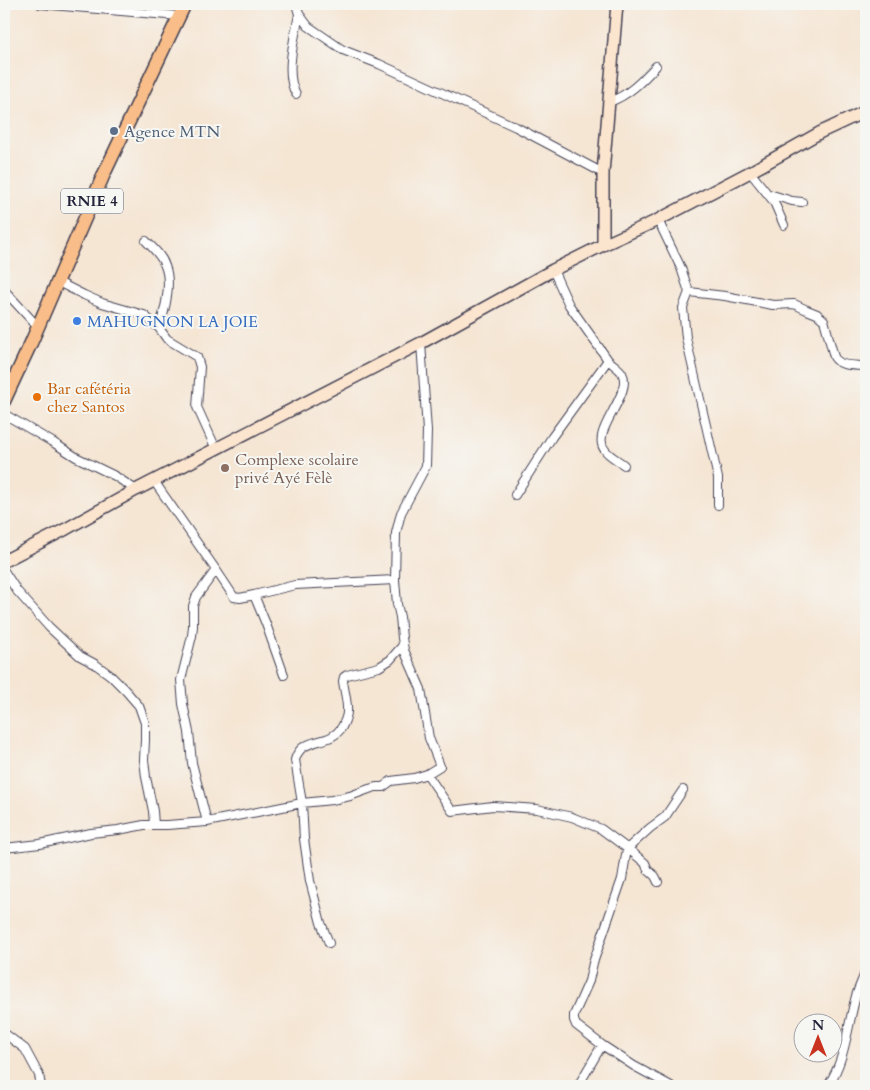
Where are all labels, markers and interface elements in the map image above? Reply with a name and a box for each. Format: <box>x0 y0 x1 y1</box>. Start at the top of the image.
place label: Agence MTN <box>124 121 220 143</box>
marker: Agence MTN <box>108 125 120 137</box>
road number: RNIE 4 <box>61 188 123 214</box>
place label: MAHUGNON LA JOIE <box>87 311 258 333</box>
marker: MAHUGNON LA JOIE <box>71 315 83 327</box>
place label: Bar cafétéria chez Santos <box>47 378 131 418</box>
marker: Bar cafétéria chez Santos <box>31 391 43 403</box>
place label: Complexe scolaire privé Ayé Fèlè <box>235 449 359 489</box>
marker: Complexe scolaire privé Ayé Fèlè <box>219 462 231 474</box>
north arrow <box>792 1012 842 1062</box>
text: N <box>812 1016 824 1035</box>

